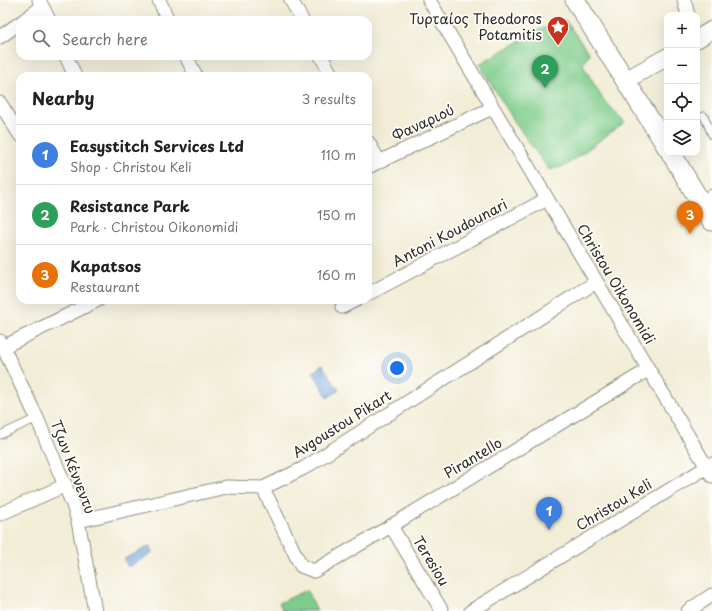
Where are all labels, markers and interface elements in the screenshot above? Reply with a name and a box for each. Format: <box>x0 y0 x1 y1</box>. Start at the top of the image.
place label: Τυρταίος Theodoros Potamitis <box>409 8 542 45</box>
map controls <box>664 12 700 156</box>
button: + <box>664 12 700 48</box>
place icon: Τυρταίος Theodoros Potamitis <box>545 14 571 47</box>
search box <box>16 16 372 60</box>
icon: search <box>30 27 52 49</box>
text: Search here <box>62 27 148 50</box>
button: − <box>664 48 700 84</box>
pin: 2 <box>532 55 558 88</box>
button: locate <box>664 84 700 120</box>
text: Nearby <box>32 85 94 111</box>
text: 3 results <box>302 89 356 108</box>
street label: Φαναριού <box>388 99 457 146</box>
button: layers <box>664 120 700 156</box>
text: Easystitch Services Ltd <box>70 134 244 157</box>
text: 1 <box>42 145 48 164</box>
text: 110 m <box>321 145 356 164</box>
text: Shop · Christou Keli <box>70 157 192 176</box>
street label: Antoni Koudounari <box>389 193 511 272</box>
text: Resistance Park <box>70 194 190 217</box>
pin: 3 <box>677 201 703 234</box>
text: 2 <box>40 205 50 224</box>
text: 150 m <box>317 205 356 224</box>
text: Park · Christou Oikonomidi <box>70 217 238 236</box>
street label: Christou Oikonomidi <box>572 220 661 348</box>
text: Kapatsos <box>70 254 141 277</box>
text: 3 <box>41 265 49 284</box>
text: 160 m <box>317 265 356 284</box>
text: Restaurant <box>70 277 140 296</box>
your location <box>387 358 407 378</box>
street label: Avgoustou Pikart <box>288 385 396 462</box>
street label: Τζων Κέννεντυ <box>46 417 101 517</box>
street label: Pirantello <box>440 432 506 483</box>
street label: Christou Keli <box>572 474 656 536</box>
pin: 1 <box>536 497 562 530</box>
street label: Teresiou <box>408 532 455 590</box>

